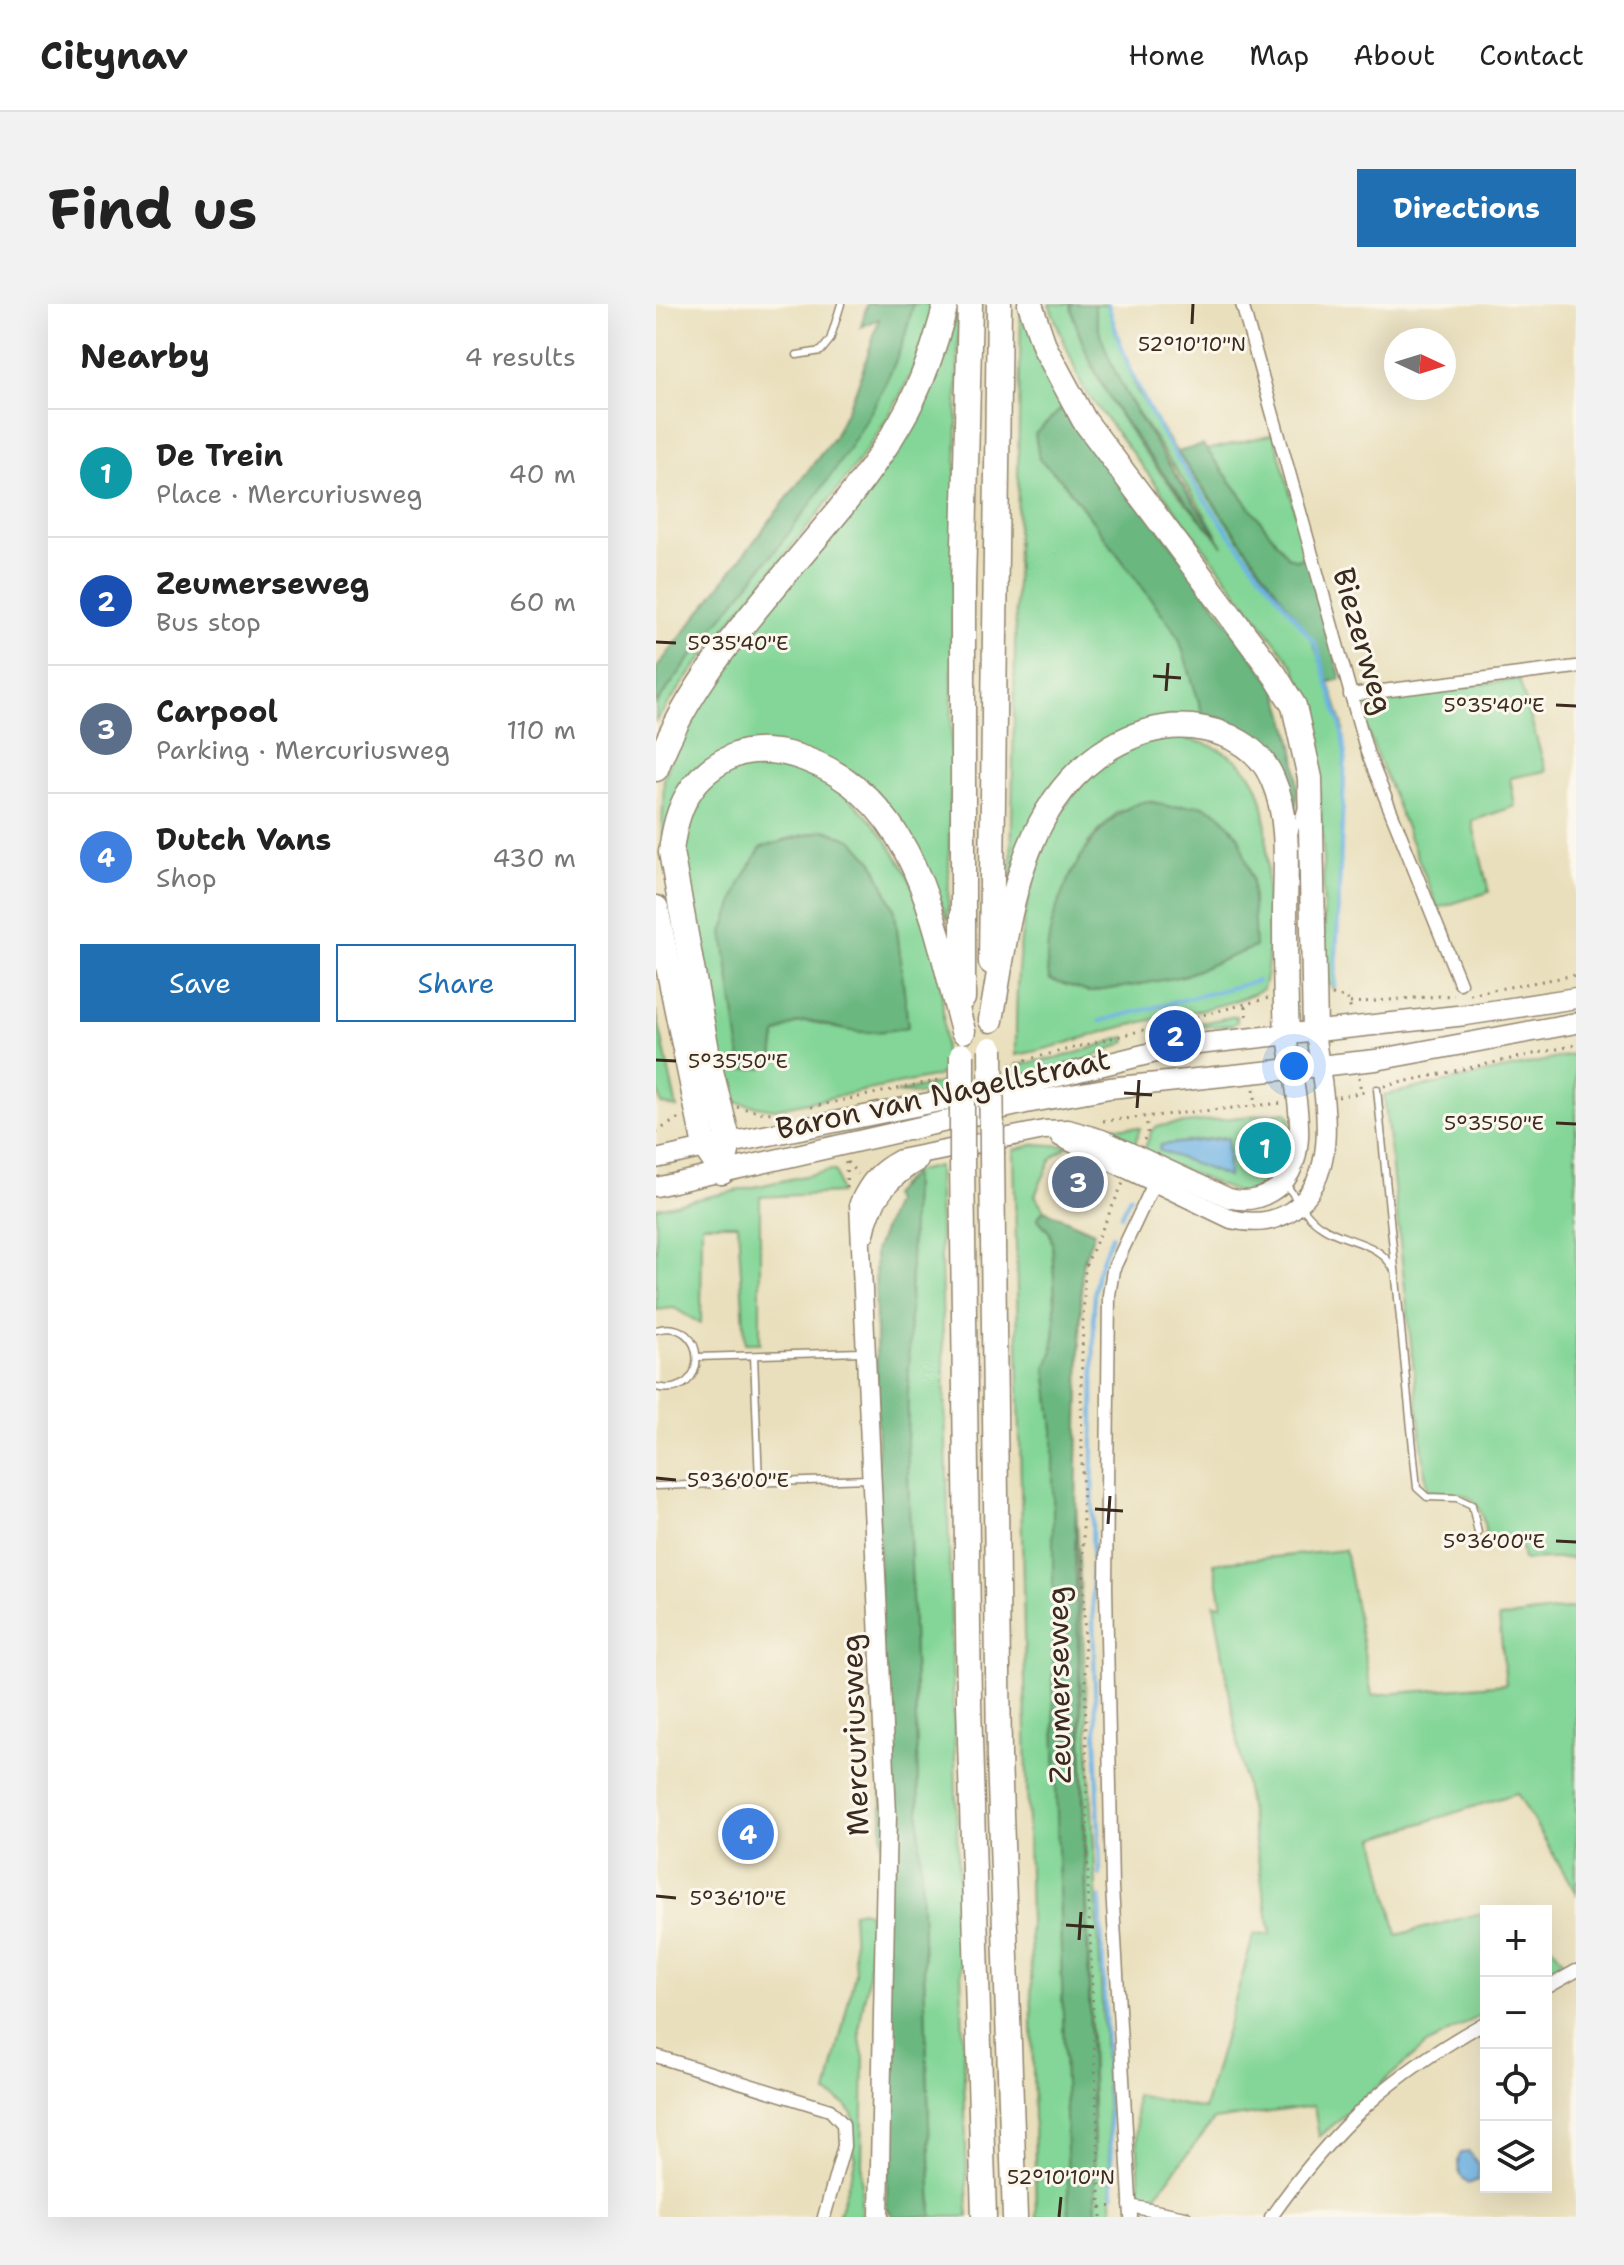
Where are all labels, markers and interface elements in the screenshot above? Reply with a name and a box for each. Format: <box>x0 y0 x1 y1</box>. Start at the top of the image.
text: Citynav <box>40 30 188 81</box>
text: Home <box>1128 36 1205 74</box>
text: Map <box>1249 36 1309 74</box>
text: About <box>1353 36 1435 74</box>
text: Contact <box>1479 36 1584 74</box>
button: Directions <box>1357 169 1576 247</box>
text: Find us <box>48 171 257 246</box>
north arrow <box>1384 328 1456 400</box>
text: 52°10'10"N <box>1138 331 1246 357</box>
text: Nearby <box>80 333 210 379</box>
text: 4 results <box>464 339 576 374</box>
text: De Trein <box>156 435 283 476</box>
text: 1 <box>100 456 112 491</box>
text: 40 m <box>509 456 576 491</box>
text: Place · Mercuriusweg <box>156 476 423 511</box>
text: Zeumerseweg <box>156 563 369 604</box>
street label: Biezerweg <box>1323 563 1404 719</box>
text: 2 <box>97 584 115 619</box>
text: 60 m <box>509 584 576 619</box>
text: Bus stop <box>156 604 261 639</box>
text: 5°35'40"E <box>688 630 788 656</box>
text: Carpool <box>156 691 278 732</box>
text: 5°35'40"E <box>1444 692 1544 718</box>
text: 3 <box>97 712 115 747</box>
text: 110 m <box>506 712 576 747</box>
text: Parking · Mercuriusweg <box>156 732 450 767</box>
text: Dutch Vans <box>156 819 331 860</box>
text: 4 <box>97 840 115 875</box>
text: 430 m <box>492 840 576 875</box>
text: Shop <box>156 860 217 895</box>
button: Save <box>80 944 320 1022</box>
button: Share <box>336 944 576 1022</box>
pin: 2 <box>1149 1006 1201 1066</box>
street label: Baron van Nagellstraat <box>772 1038 1114 1149</box>
your location <box>1274 1046 1314 1086</box>
text: 5°35'50"E <box>688 1048 788 1074</box>
text: 5°35'50"E <box>1444 1110 1544 1136</box>
pin: 1 <box>1239 1118 1291 1178</box>
pin: 3 <box>1052 1152 1104 1212</box>
text: 5°36'00"E <box>687 1467 789 1493</box>
text: 5°36'00"E <box>1443 1528 1545 1554</box>
street label: Zeumerseweg <box>1036 1586 1081 1784</box>
street label: Mercuriusweg <box>830 1633 879 1837</box>
pin: 4 <box>722 1804 774 1864</box>
text: 5°36'10"E <box>690 1885 786 1911</box>
map controls <box>1480 1905 1552 2193</box>
button: + <box>1480 1905 1552 1977</box>
button: − <box>1480 1977 1552 2049</box>
button: locate <box>1480 2049 1552 2121</box>
button: layers <box>1480 2121 1552 2193</box>
text: 52°10'10"N <box>1007 2164 1115 2190</box>

